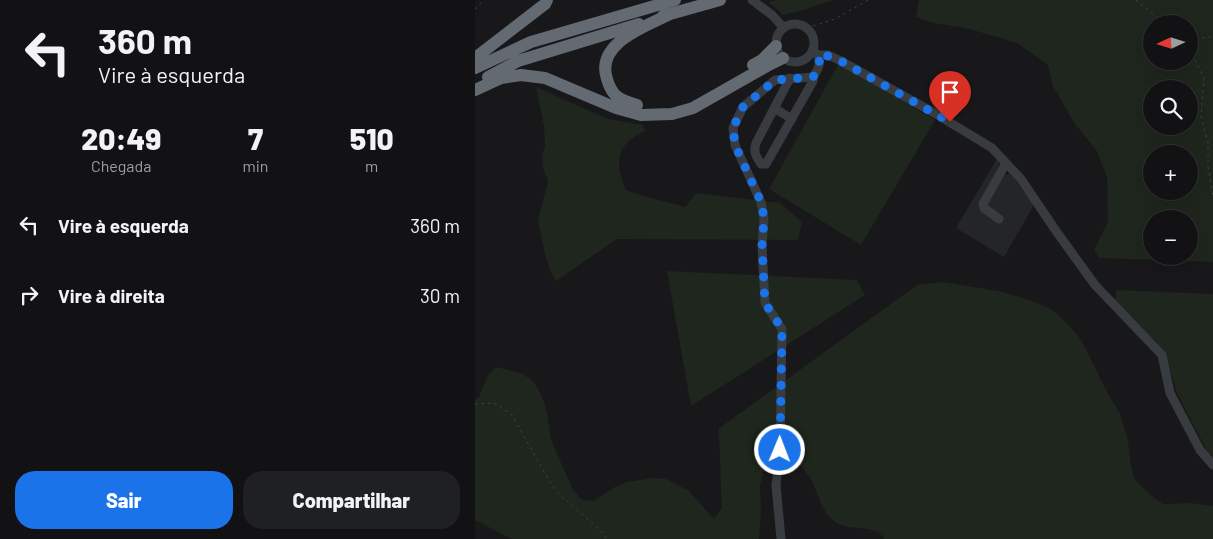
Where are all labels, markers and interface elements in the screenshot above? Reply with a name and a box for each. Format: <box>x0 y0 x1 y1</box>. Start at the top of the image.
north arrow <box>1143 15 1197 70</box>
map controls <box>1143 15 1198 265</box>
text: 360 m <box>98 19 192 61</box>
icon: left <box>15 20 80 85</box>
text: Vire à esquerda <box>98 61 245 87</box>
pin <box>929 71 971 122</box>
icon: arrive <box>936 78 964 106</box>
button: search <box>1143 80 1198 135</box>
text: 20:49 <box>81 120 161 156</box>
text: 7 <box>248 120 263 156</box>
text: 510 <box>350 120 394 156</box>
button: + <box>1143 145 1198 200</box>
text: Chegada <box>91 156 151 175</box>
text: min <box>243 156 268 175</box>
text: m <box>365 156 378 175</box>
button: − <box>1143 210 1198 265</box>
icon: left <box>15 211 43 239</box>
text: Vire à esquerda <box>58 214 189 237</box>
text: 360 m <box>410 214 460 237</box>
icon: right <box>15 281 43 309</box>
text: Vire à direita <box>58 284 165 307</box>
text: 30 m <box>420 284 460 307</box>
position arrow <box>753 423 805 475</box>
button: Sair <box>15 471 233 529</box>
button: Compartilhar <box>243 471 460 529</box>

